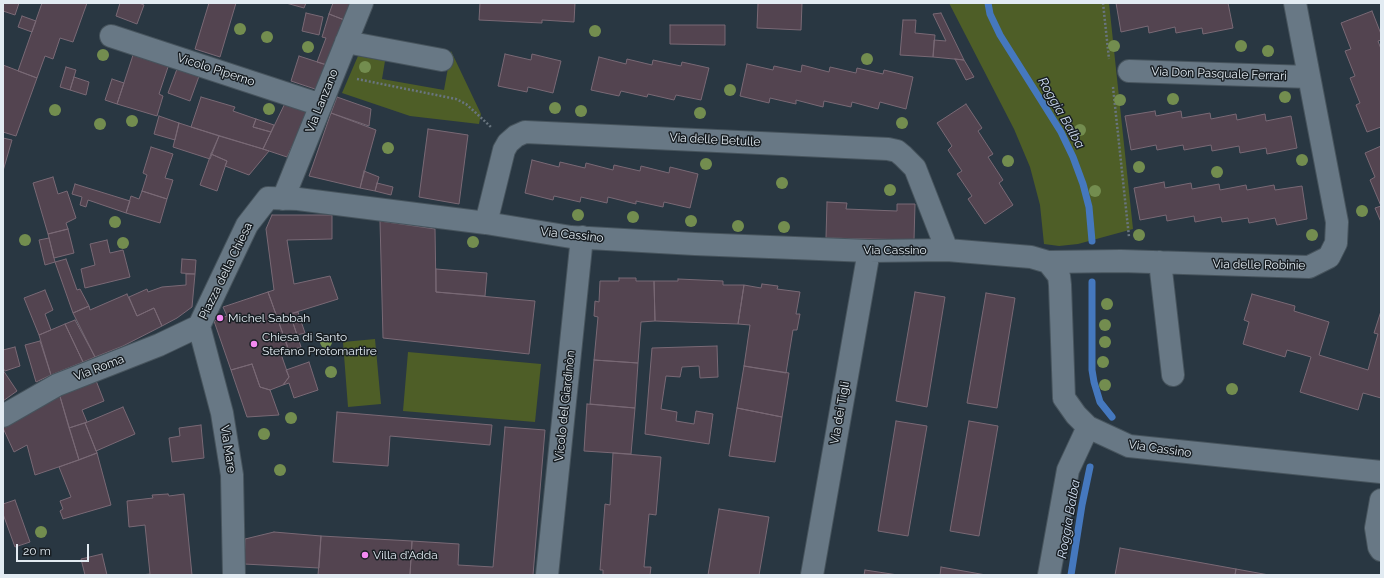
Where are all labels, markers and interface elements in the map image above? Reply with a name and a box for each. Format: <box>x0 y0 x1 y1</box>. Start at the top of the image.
street label: Vicolo Piperno <box>175 51 257 89</box>
street label: Via Don Pasquale Ferrari <box>1151 64 1287 84</box>
street label: Via Lanzano <box>303 67 341 135</box>
water label: Roggia Balba <box>1034 75 1088 151</box>
street label: Via delle Betulle <box>669 130 761 150</box>
street label: Piazza della Chiesa <box>196 220 256 322</box>
street label: Via Cassino <box>540 225 604 245</box>
street label: Via Cassino <box>863 243 927 257</box>
street label: Via delle Robinie <box>1212 257 1306 273</box>
place label: Michel Sabbah <box>228 311 310 325</box>
marker: Michel Sabbah <box>215 313 225 323</box>
place label: Chiesa di Santo Stefano Protomartire <box>262 330 377 358</box>
marker: Chiesa di Santo Stefano Protomartire <box>249 339 259 349</box>
street label: Vicolo del Giardinòn <box>552 350 578 462</box>
street label: Via Roma <box>72 352 126 384</box>
street label: Via dei Tigli <box>827 380 853 446</box>
street label: Via Mare <box>217 424 239 474</box>
street label: Via Cassino <box>1128 437 1192 461</box>
water label: Roggia Balba <box>1054 478 1084 560</box>
scale bar <box>18 536 91 562</box>
text: 20 m <box>23 544 51 558</box>
place label: Villa d’Adda <box>373 548 438 562</box>
marker: Villa d’Adda <box>360 550 370 560</box>

